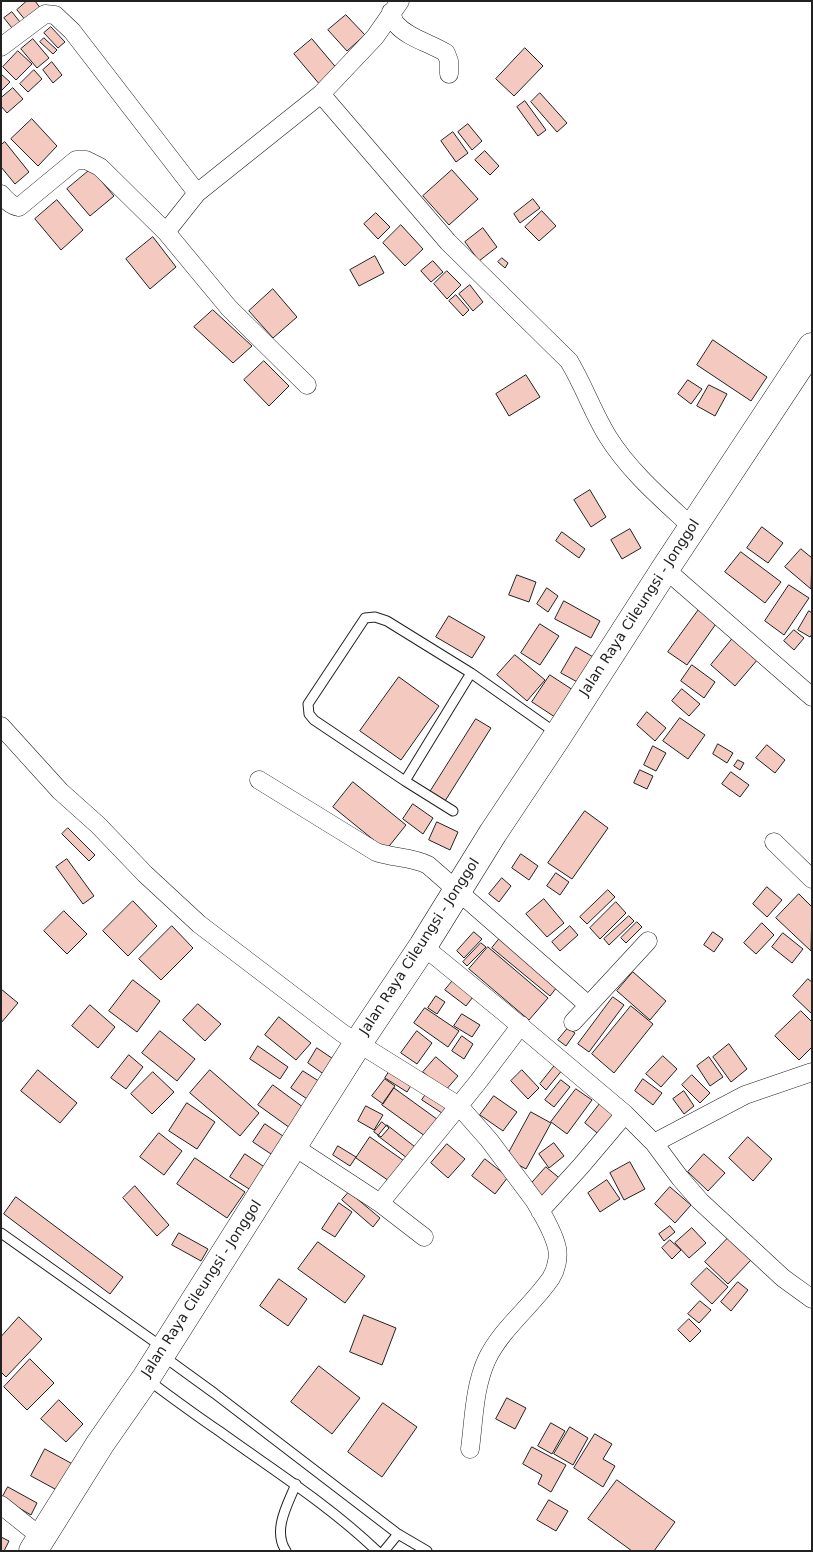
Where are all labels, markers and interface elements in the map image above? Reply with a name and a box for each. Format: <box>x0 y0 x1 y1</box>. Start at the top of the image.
street label: Jalan Raya Cileungsi - Jonggol <box>576 516 704 700</box>
street label: Jalan Raya Cileungsi - Jonggol <box>356 855 484 1039</box>
street label: Jalan Raya Cileungsi - Jonggol <box>138 1197 266 1381</box>

